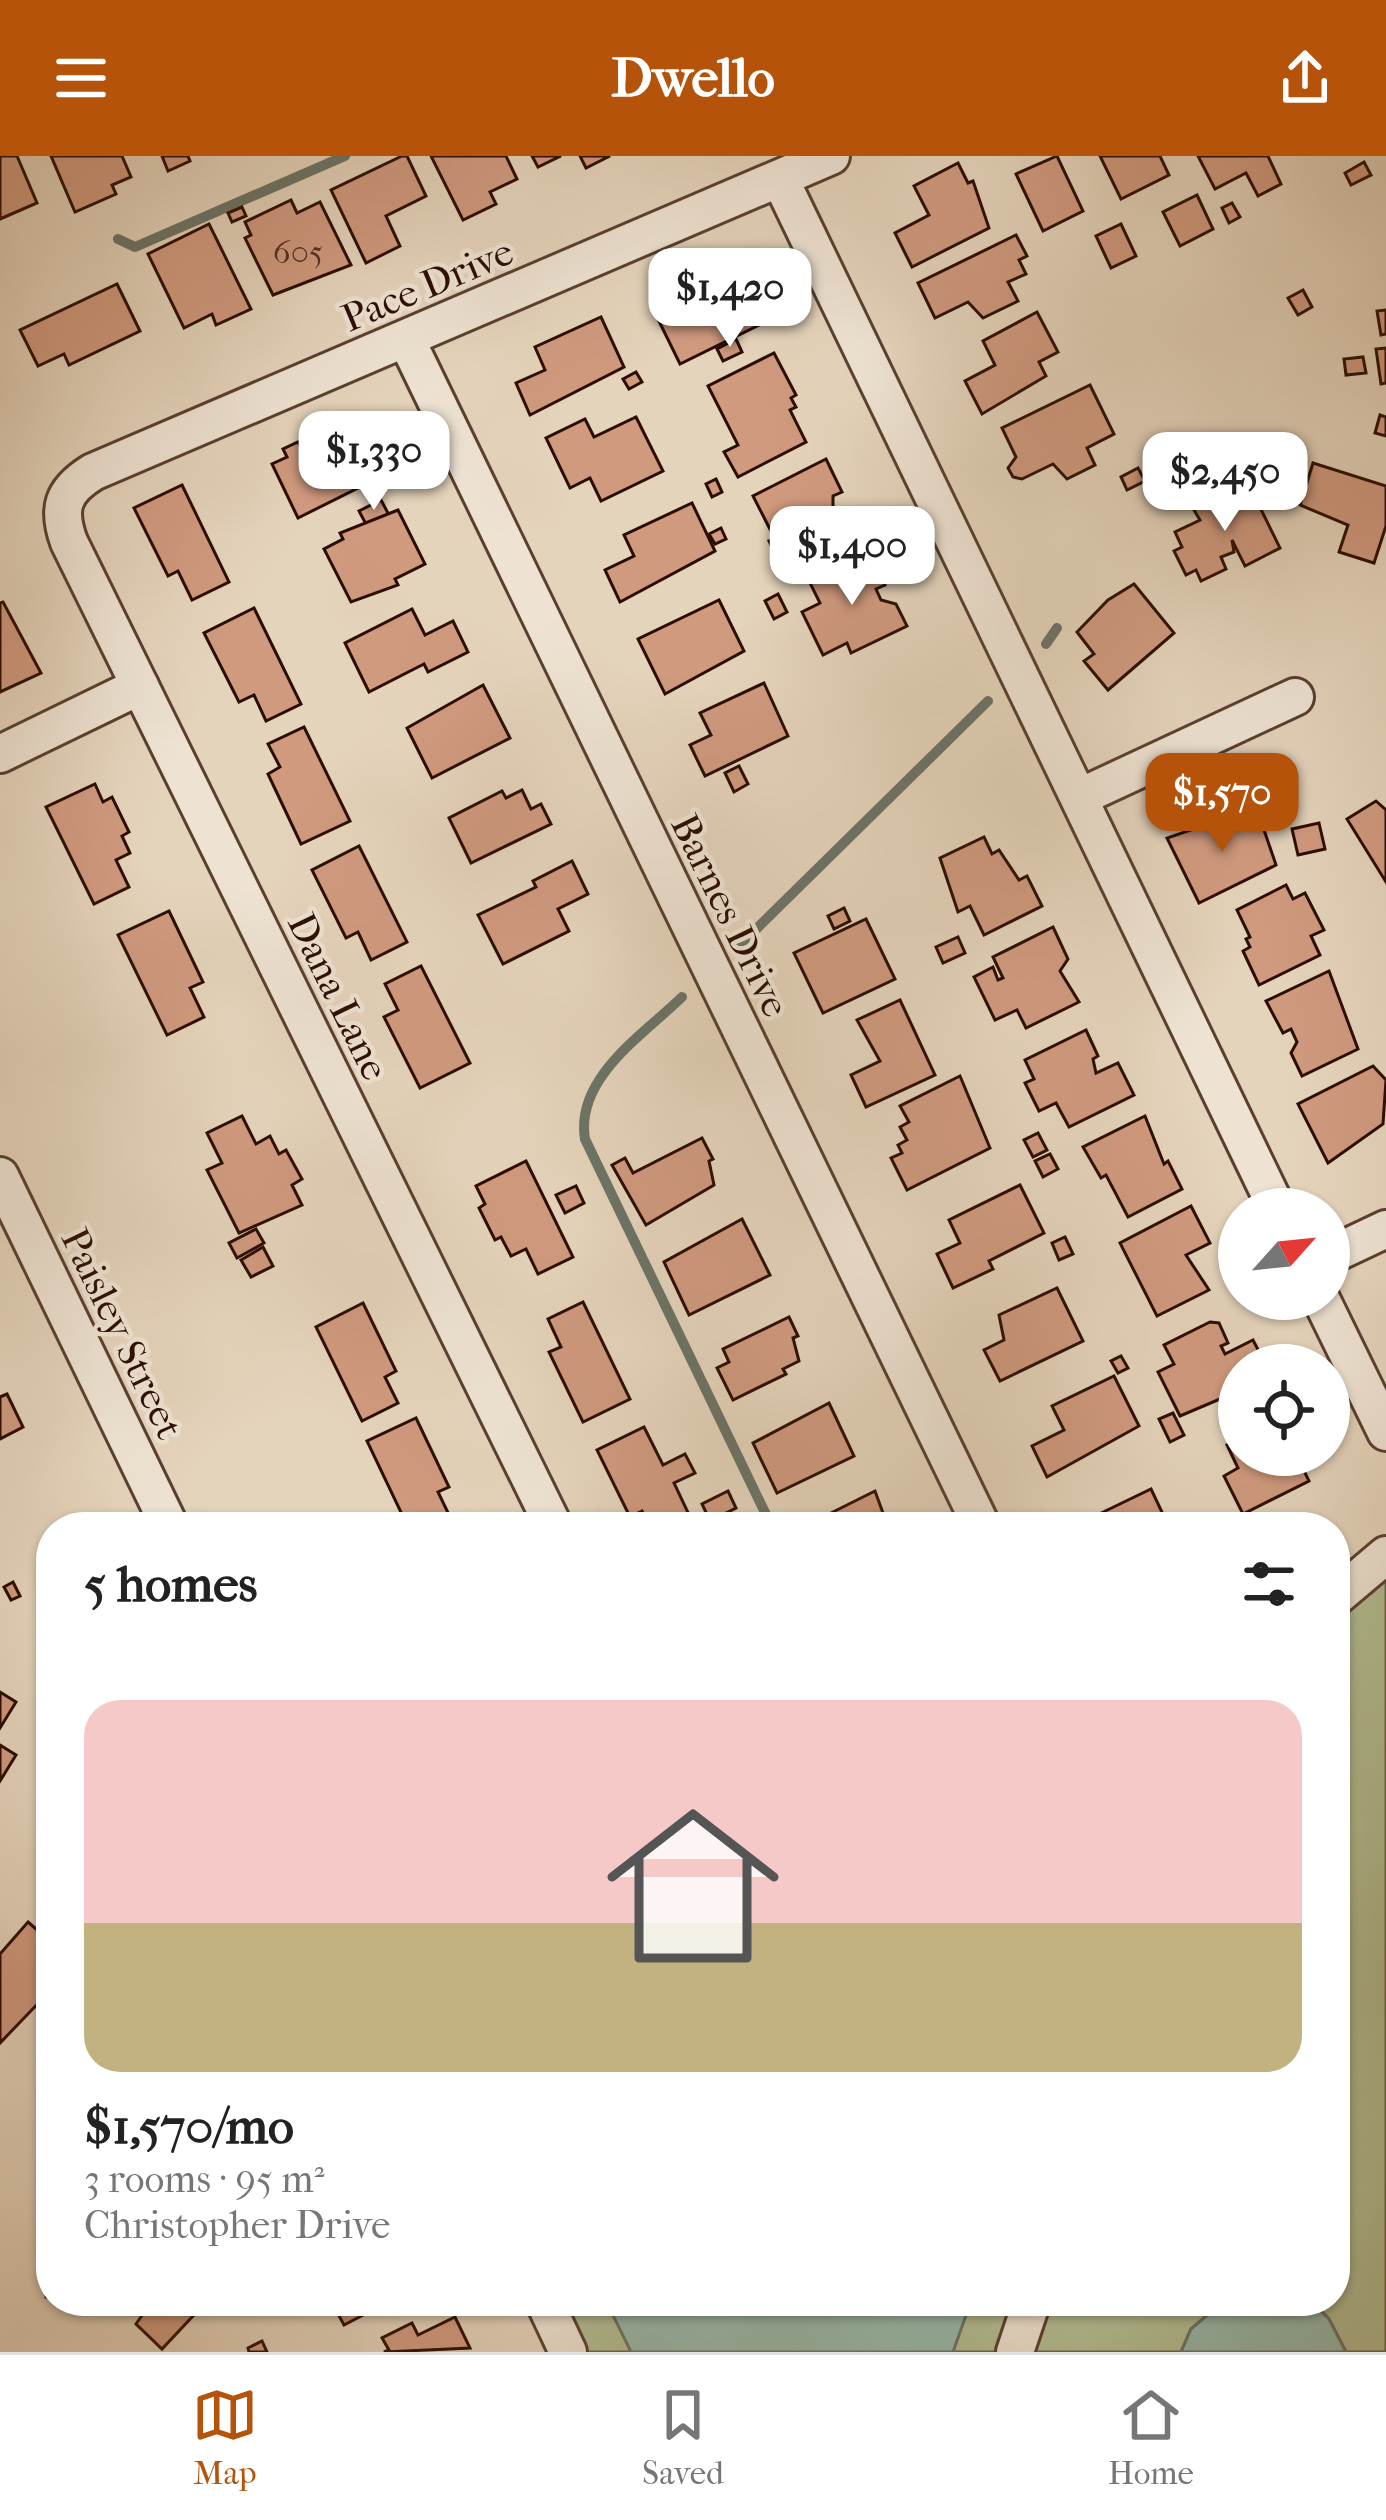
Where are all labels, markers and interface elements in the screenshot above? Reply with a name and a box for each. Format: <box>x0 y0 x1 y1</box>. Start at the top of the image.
icon: menu <box>48 45 114 111</box>
icon: share <box>1272 45 1338 111</box>
text: Dwello <box>611 47 775 110</box>
street label: Pace Drive <box>335 228 520 342</box>
house number: 605 <box>273 233 323 272</box>
pin: $1,420 <box>632 248 828 350</box>
text: $1,420 <box>675 264 785 310</box>
pin: $1,330 <box>276 411 472 513</box>
text: $1,330 <box>326 427 422 473</box>
pin: $2,450 <box>1127 432 1323 534</box>
text: $2,450 <box>1170 448 1280 494</box>
pin: $1,400 <box>754 506 950 608</box>
text: $1,400 <box>797 522 907 568</box>
pin: $1,570 <box>1124 753 1320 855</box>
text: $1,570 <box>1173 769 1271 815</box>
street label: Barnes Drive <box>661 807 799 1024</box>
street label: Dana Lane <box>278 905 398 1088</box>
north arrow <box>1218 1188 1350 1320</box>
map controls <box>1218 1188 1350 1476</box>
street label: Paisley Street <box>51 1221 193 1446</box>
button: locate <box>1218 1344 1350 1476</box>
icon: filters <box>1236 1551 1302 1617</box>
text: 5 homes <box>84 1554 257 1614</box>
icon: home <box>585 1778 801 1994</box>
text: $1,570/mo <box>84 2096 294 2156</box>
text: 3 rooms · 95 m² <box>84 2156 325 2202</box>
text: Christopher Drive <box>84 2202 390 2248</box>
tab: Map <box>192 2382 258 2493</box>
tab: Saved <box>642 2382 724 2493</box>
tab: Home <box>1108 2382 1194 2493</box>

